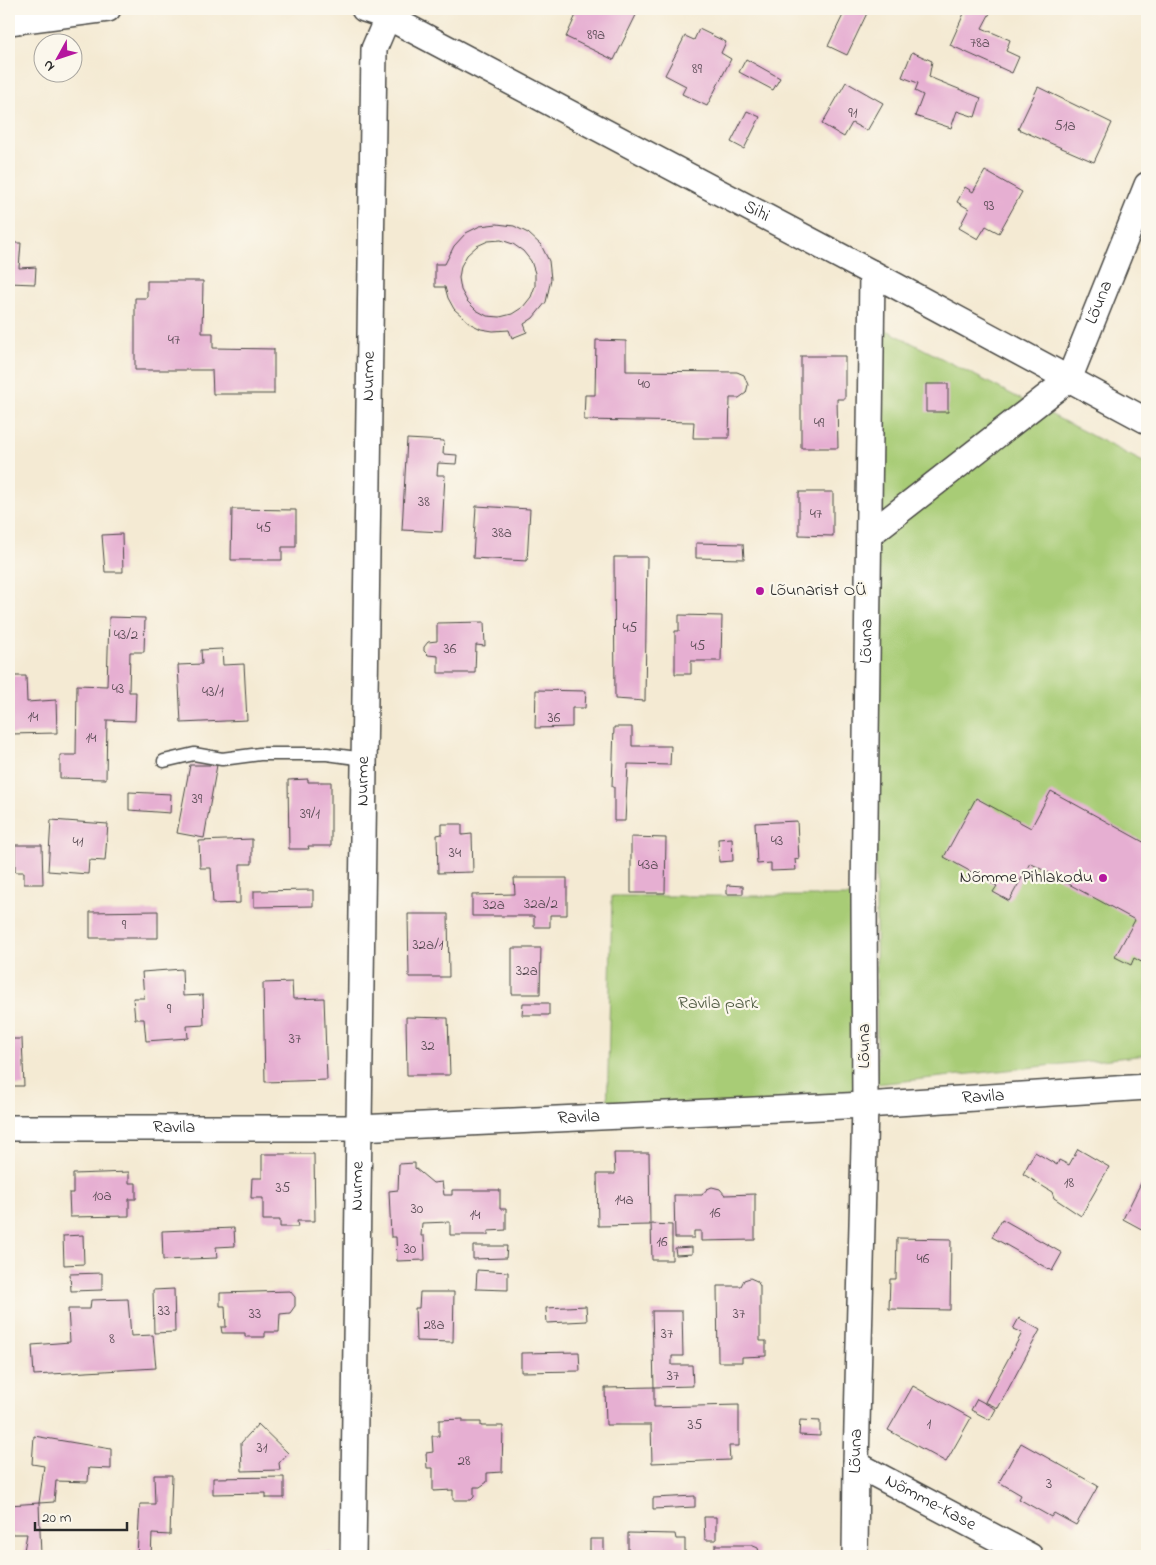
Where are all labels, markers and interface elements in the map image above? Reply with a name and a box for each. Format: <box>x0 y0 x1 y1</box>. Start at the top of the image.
house number: 89a <box>587 24 605 46</box>
north arrow <box>32 32 82 82</box>
house number: 78a <box>970 32 990 54</box>
text: N <box>38 55 60 76</box>
house number: 89 <box>692 58 703 80</box>
house number: 91 <box>848 102 858 124</box>
house number: 51a <box>1054 115 1076 137</box>
street label: Sihi <box>739 194 774 230</box>
house number: 93 <box>984 195 994 217</box>
street label: Lõuna <box>1079 277 1120 328</box>
house number: 47 <box>168 329 180 351</box>
street label: Nurme <box>356 350 383 401</box>
house number: 40 <box>638 373 651 395</box>
house number: 49 <box>814 412 825 434</box>
house number: 38 <box>418 491 430 513</box>
house number: 47 <box>810 503 822 525</box>
house number: 45 <box>257 517 272 539</box>
house number: 38a <box>492 522 512 544</box>
place label: Lõunarist OÜ <box>770 578 867 604</box>
marker: Lõunarist OÜ <box>754 585 766 597</box>
house number: 45 <box>623 617 638 639</box>
street label: Lõuna <box>854 619 881 664</box>
house number: 43/2 <box>114 624 139 646</box>
house number: 45 <box>691 635 706 657</box>
house number: 36 <box>444 638 457 660</box>
house number: 43 <box>112 678 124 700</box>
house number: 43/1 <box>202 681 224 703</box>
house number: 14 <box>28 706 38 728</box>
house number: 36 <box>548 707 561 729</box>
house number: 14 <box>86 727 96 749</box>
street label: Nurme <box>350 755 377 806</box>
house number: 39 <box>192 788 203 810</box>
house number: 39/1 <box>300 803 320 825</box>
house number: 43 <box>771 830 783 852</box>
house number: 41 <box>73 831 84 853</box>
house number: 34 <box>449 842 461 864</box>
house number: 43a <box>638 854 658 876</box>
place label: Nõmme Pihlakodu <box>960 865 1093 891</box>
marker: Nõmme Pihlakodu <box>1097 872 1109 884</box>
house number: 32a/2 <box>524 893 558 915</box>
house number: 32a <box>483 894 505 916</box>
house number: 9 <box>122 914 127 936</box>
house number: 32a/1 <box>412 934 444 956</box>
house number: 32a <box>516 960 538 982</box>
park label: Ravila park <box>678 991 758 1017</box>
house number: 9 <box>167 998 172 1020</box>
street label: Lõuna <box>852 1024 878 1068</box>
house number: 37 <box>289 1028 301 1050</box>
house number: 32 <box>421 1035 435 1057</box>
street label: Ravila <box>961 1083 1005 1112</box>
street label: Ravila <box>557 1104 601 1132</box>
street label: Ravila <box>153 1115 195 1141</box>
street label: Nurme <box>345 1160 372 1211</box>
house number: 18 <box>1064 1172 1075 1194</box>
house number: 35 <box>276 1177 291 1199</box>
house number: 10a <box>92 1185 112 1207</box>
house number: 14a <box>614 1189 634 1211</box>
house number: 30 <box>411 1198 424 1220</box>
house number: 16 <box>709 1202 721 1224</box>
house number: 14 <box>470 1204 480 1226</box>
house number: 16 <box>656 1231 668 1253</box>
house number: 30 <box>404 1238 417 1260</box>
house number: 46 <box>917 1248 930 1270</box>
house number: 33 <box>158 1300 170 1322</box>
house number: 33 <box>249 1303 261 1325</box>
house number: 37 <box>733 1303 745 1325</box>
house number: 28a <box>423 1314 445 1336</box>
house number: 37 <box>661 1323 673 1345</box>
house number: 8 <box>109 1328 115 1350</box>
house number: 37 <box>667 1365 679 1387</box>
house number: 1 <box>927 1413 932 1435</box>
house number: 35 <box>688 1414 703 1436</box>
street label: Lõuna <box>843 1428 870 1474</box>
house number: 31 <box>257 1437 268 1459</box>
house number: 28 <box>457 1450 471 1472</box>
street label: Nõmme-Kase <box>880 1468 981 1539</box>
house number: 3 <box>1046 1473 1052 1495</box>
scale bar <box>35 1500 128 1532</box>
text: 20 m <box>42 1507 72 1529</box>

